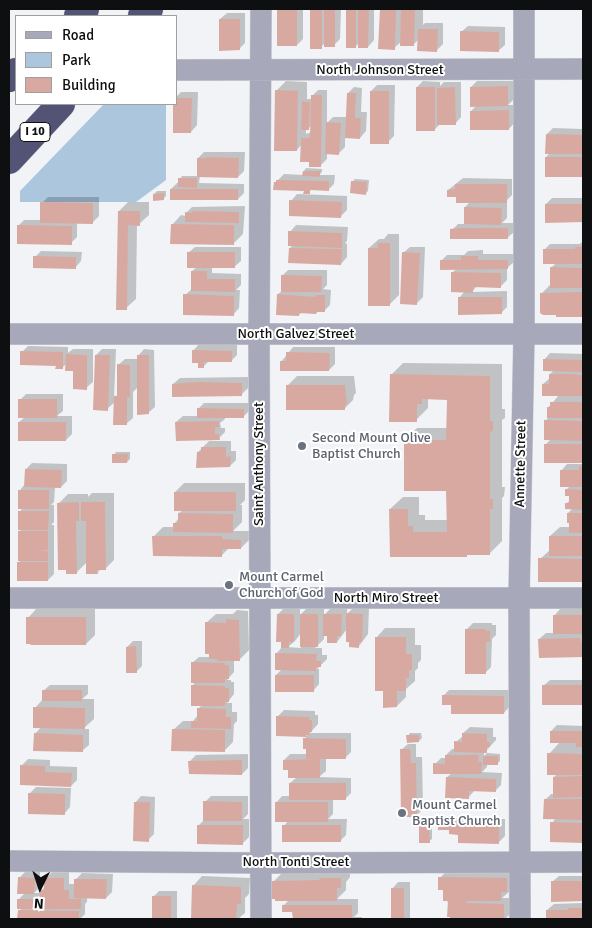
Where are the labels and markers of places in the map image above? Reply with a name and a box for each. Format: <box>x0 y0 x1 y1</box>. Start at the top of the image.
place label: Second Mount Olive Baptist Church <box>312 430 431 462</box>
marker: Second Mount Olive Baptist Church <box>296 440 308 452</box>
place label: Mount Carmel Church of God <box>239 569 324 602</box>
marker: Mount Carmel Church of God <box>223 579 235 591</box>
place label: Mount Carmel Baptist Church <box>412 797 501 830</box>
marker: Mount Carmel Baptist Church <box>396 807 408 819</box>

